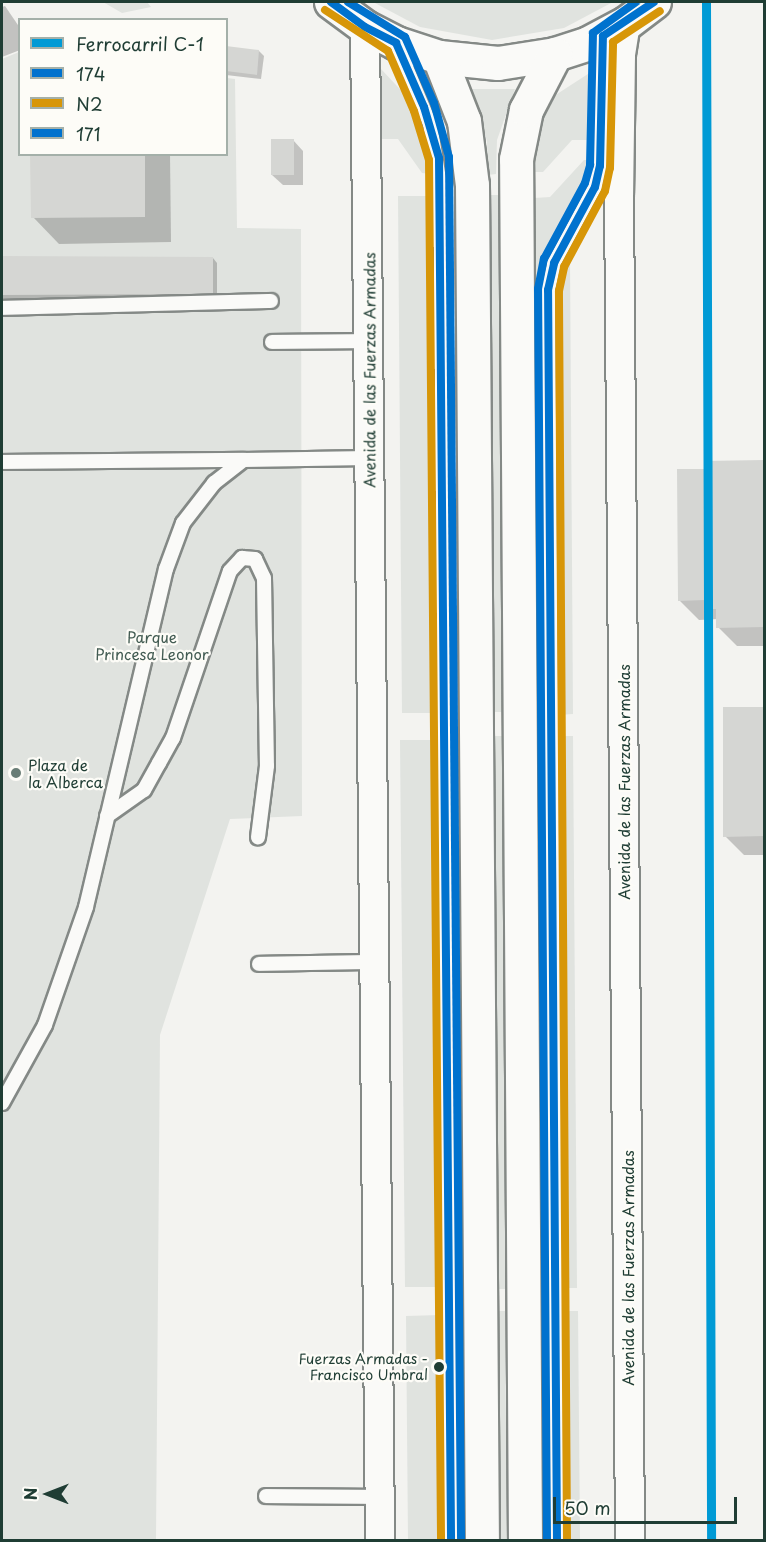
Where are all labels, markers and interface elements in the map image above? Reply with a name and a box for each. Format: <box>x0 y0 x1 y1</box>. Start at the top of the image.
legend <box>18 18 228 156</box>
text: Ferrocarril C-1 <box>76 30 204 57</box>
text: 174 <box>76 60 106 87</box>
text: N2 <box>76 90 103 117</box>
text: 171 <box>76 120 101 147</box>
street label: Avenida de las Fuerzas Armadas <box>360 253 378 487</box>
park label: Parque Princesa Leonor <box>95 627 209 662</box>
street label: Avenida de las Fuerzas Armadas <box>615 665 633 899</box>
place label: Plaza de la Alberca <box>28 755 103 790</box>
marker: Plaza de la Alberca <box>9 766 23 780</box>
street label: Avenida de las Fuerzas Armadas <box>619 1151 637 1385</box>
place label: Fuerzas Armadas - Francisco Umbral <box>300 1351 428 1384</box>
marker: Fuerzas Armadas - Francisco Umbral <box>433 1361 445 1373</box>
north arrow <box>18 1464 78 1524</box>
scale bar <box>556 1485 740 1523</box>
text: N <box>18 1488 42 1500</box>
text: 50 m <box>564 1494 611 1521</box>

